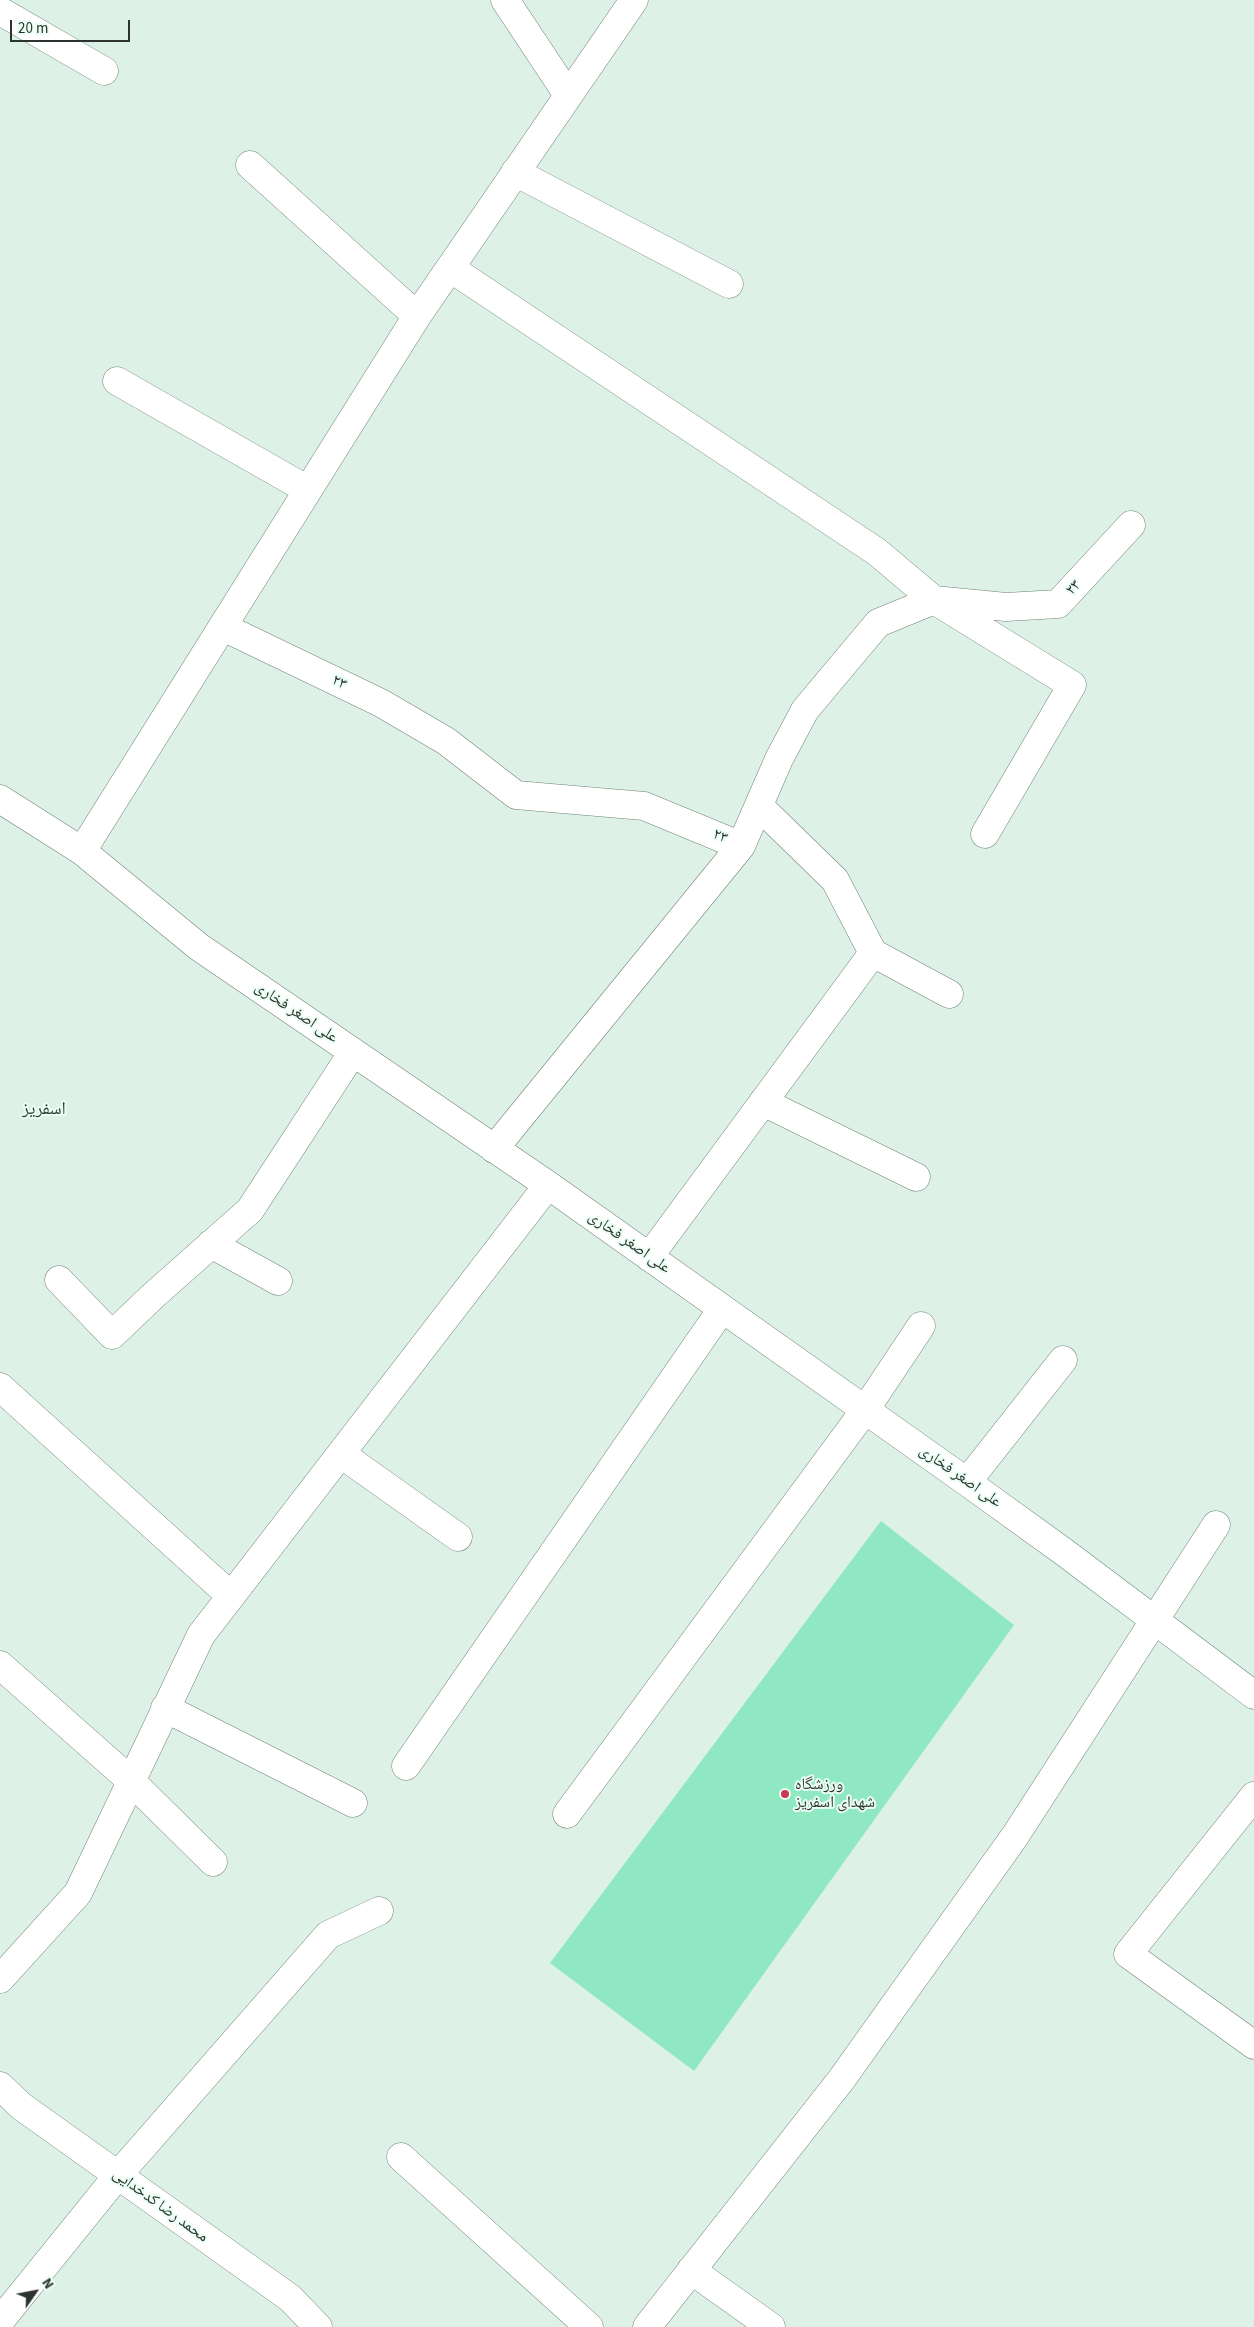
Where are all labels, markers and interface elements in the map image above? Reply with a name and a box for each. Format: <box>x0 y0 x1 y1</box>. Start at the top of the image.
scale bar <box>12 10 132 42</box>
text: 20 m <box>18 18 48 39</box>
street label: ۲۳ <box>1062 576 1086 600</box>
street label: ۲۳ <box>328 671 350 695</box>
street label: ۲۳ <box>710 825 730 849</box>
street label: علی اصغر فخاری <box>251 978 341 1048</box>
district label: اسفریز <box>22 1099 66 1121</box>
street label: علی اصغر فخاری <box>584 1208 674 1278</box>
street label: علی اصغر فخاری <box>915 1442 1005 1512</box>
place label: ورزشگاه شهدای اسفریز <box>795 1775 875 1813</box>
marker: ورزشگاه شهدای اسفریز <box>779 1788 791 1800</box>
street label: محمد رضا کدخدایی <box>108 2165 212 2247</box>
north arrow <box>10 2267 60 2317</box>
text: N <box>37 2274 59 2293</box>

